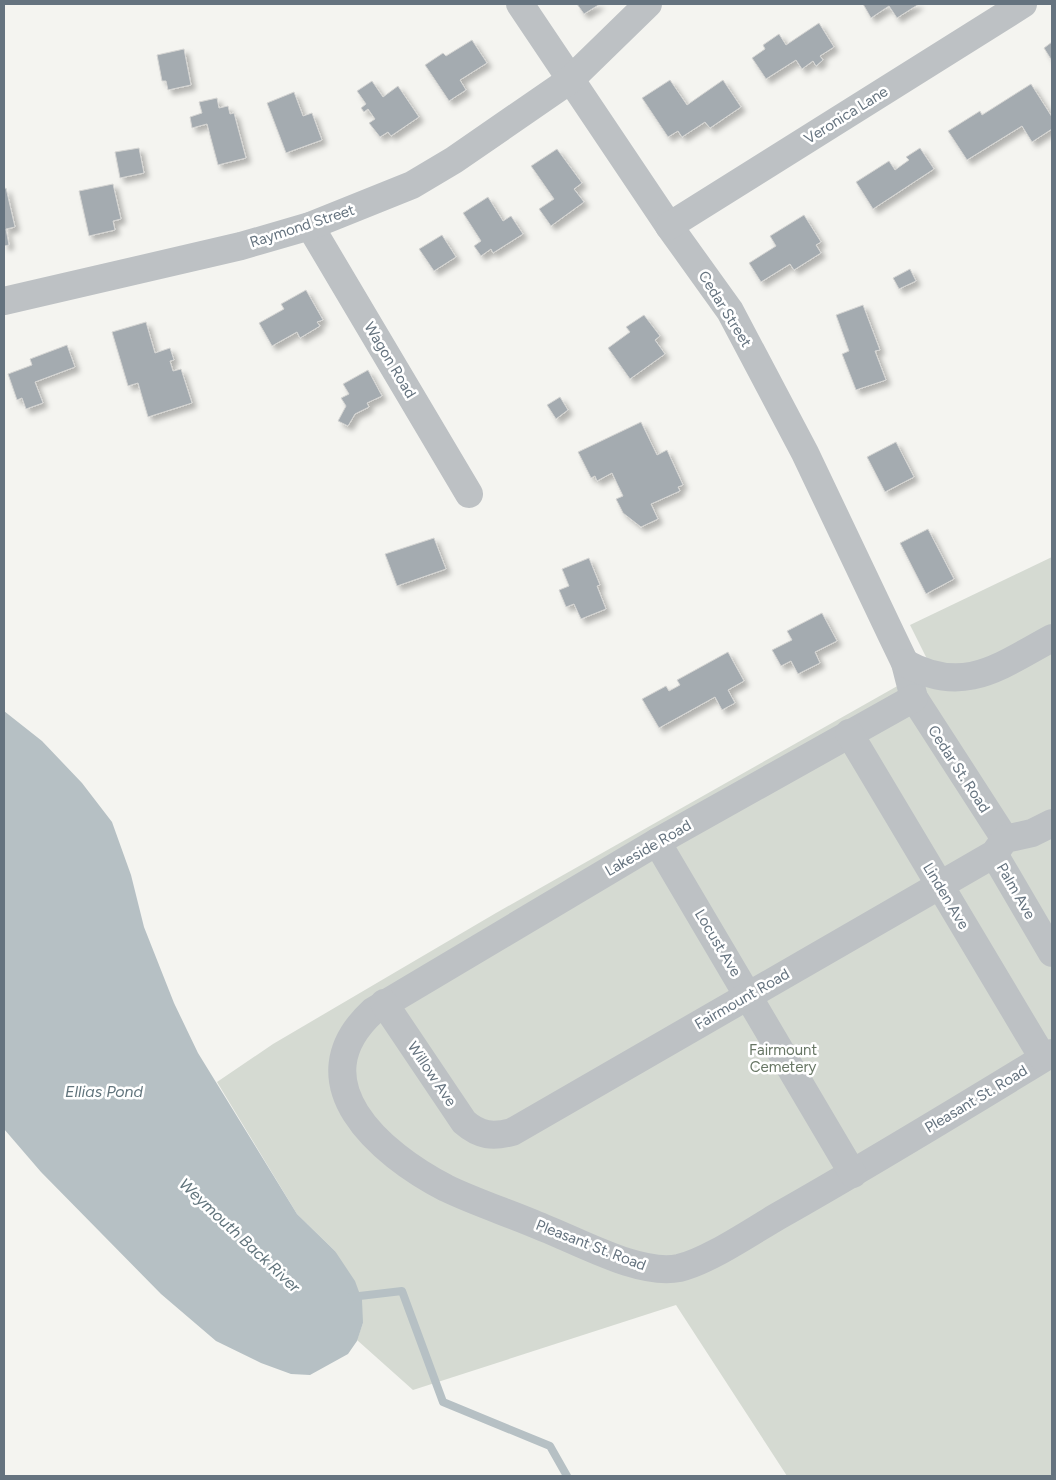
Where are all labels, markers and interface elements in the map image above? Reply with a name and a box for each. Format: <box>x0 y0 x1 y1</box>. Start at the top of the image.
street label: Veronica Lane <box>801 82 891 148</box>
street label: Raymond Street <box>247 200 357 251</box>
street label: Cedar Street <box>695 268 756 351</box>
street label: Wagon Road <box>360 319 420 401</box>
street label: Cedar St. Road <box>924 722 994 816</box>
street label: Lakeside Road <box>602 816 694 880</box>
street label: Linden Ave <box>919 859 973 933</box>
street label: Palm Ave <box>993 860 1039 922</box>
street label: Locust Ave <box>691 906 745 980</box>
street label: Fairmount Road <box>691 965 793 1033</box>
street label: Willow Ave <box>404 1038 460 1110</box>
park label: Fairmount Cemetery <box>749 1041 817 1076</box>
street label: Pleasant St. Road <box>921 1061 1031 1137</box>
water label: Ellias Pond <box>65 1082 144 1101</box>
water label: Weymouth Back River <box>175 1174 304 1297</box>
street label: Pleasant St. Road <box>533 1216 649 1274</box>

